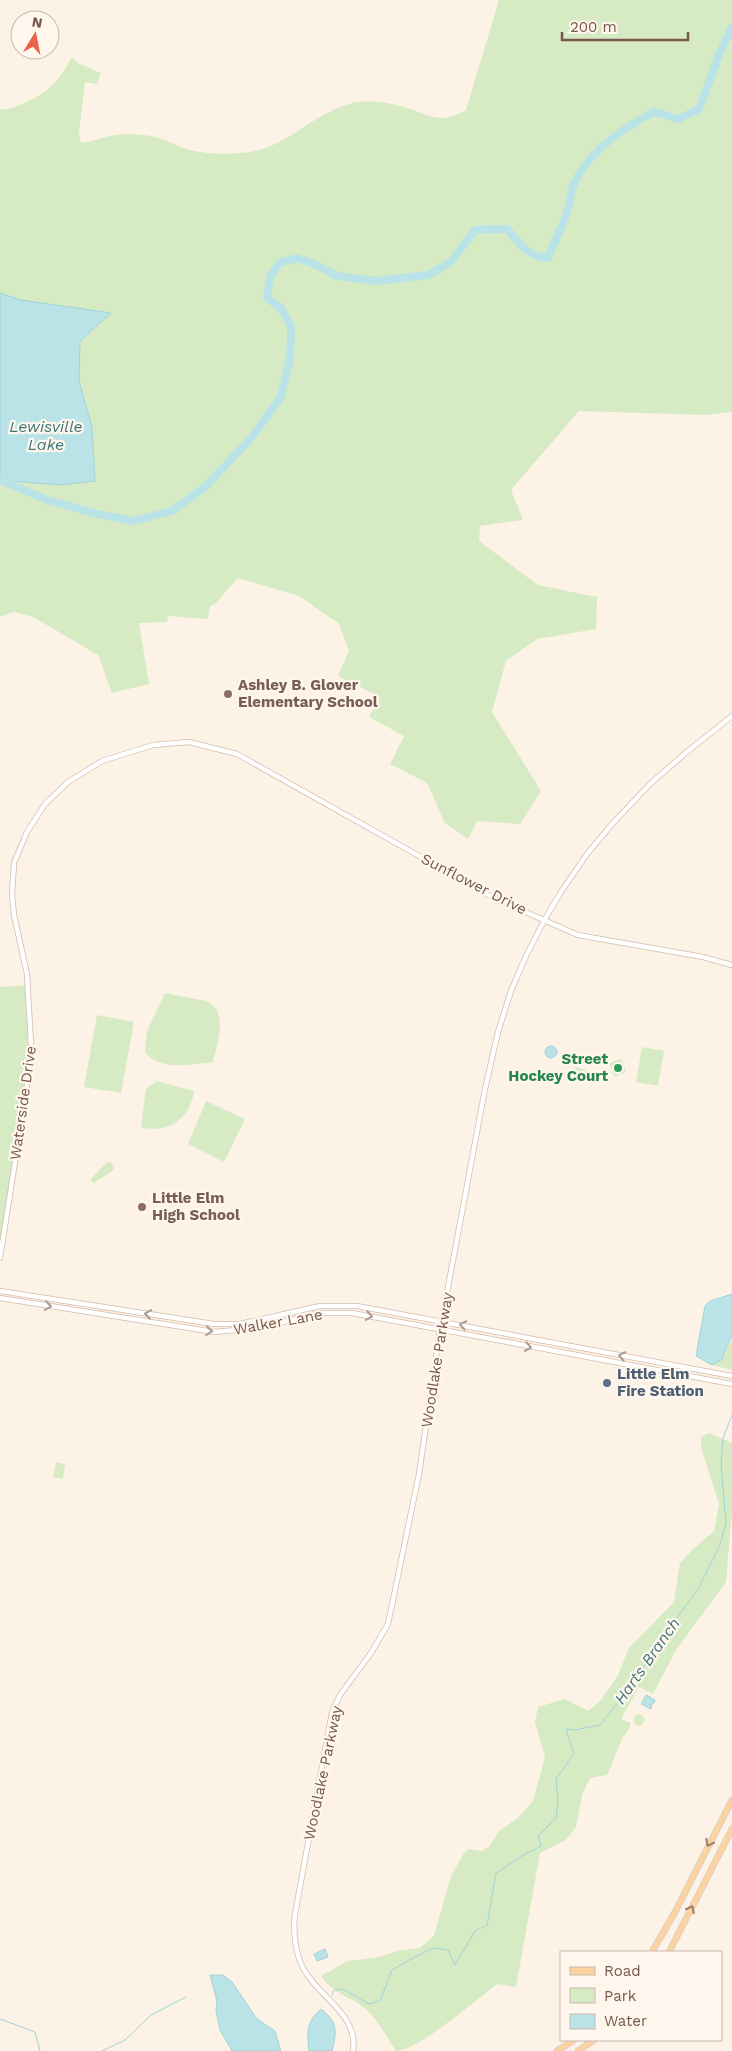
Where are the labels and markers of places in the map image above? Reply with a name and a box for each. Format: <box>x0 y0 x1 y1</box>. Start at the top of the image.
place label: Ashley B. Glover Elementary School <box>238 676 378 711</box>
marker: Ashley B. Glover Elementary School <box>222 688 234 700</box>
place label: Street Hockey Court <box>508 1050 608 1085</box>
marker: Street Hockey Court <box>612 1062 624 1074</box>
place label: Little Elm High School <box>152 1189 240 1224</box>
marker: Little Elm High School <box>136 1201 148 1213</box>
place label: Little Elm Fire Station <box>617 1365 704 1400</box>
marker: Little Elm Fire Station <box>601 1377 613 1389</box>

